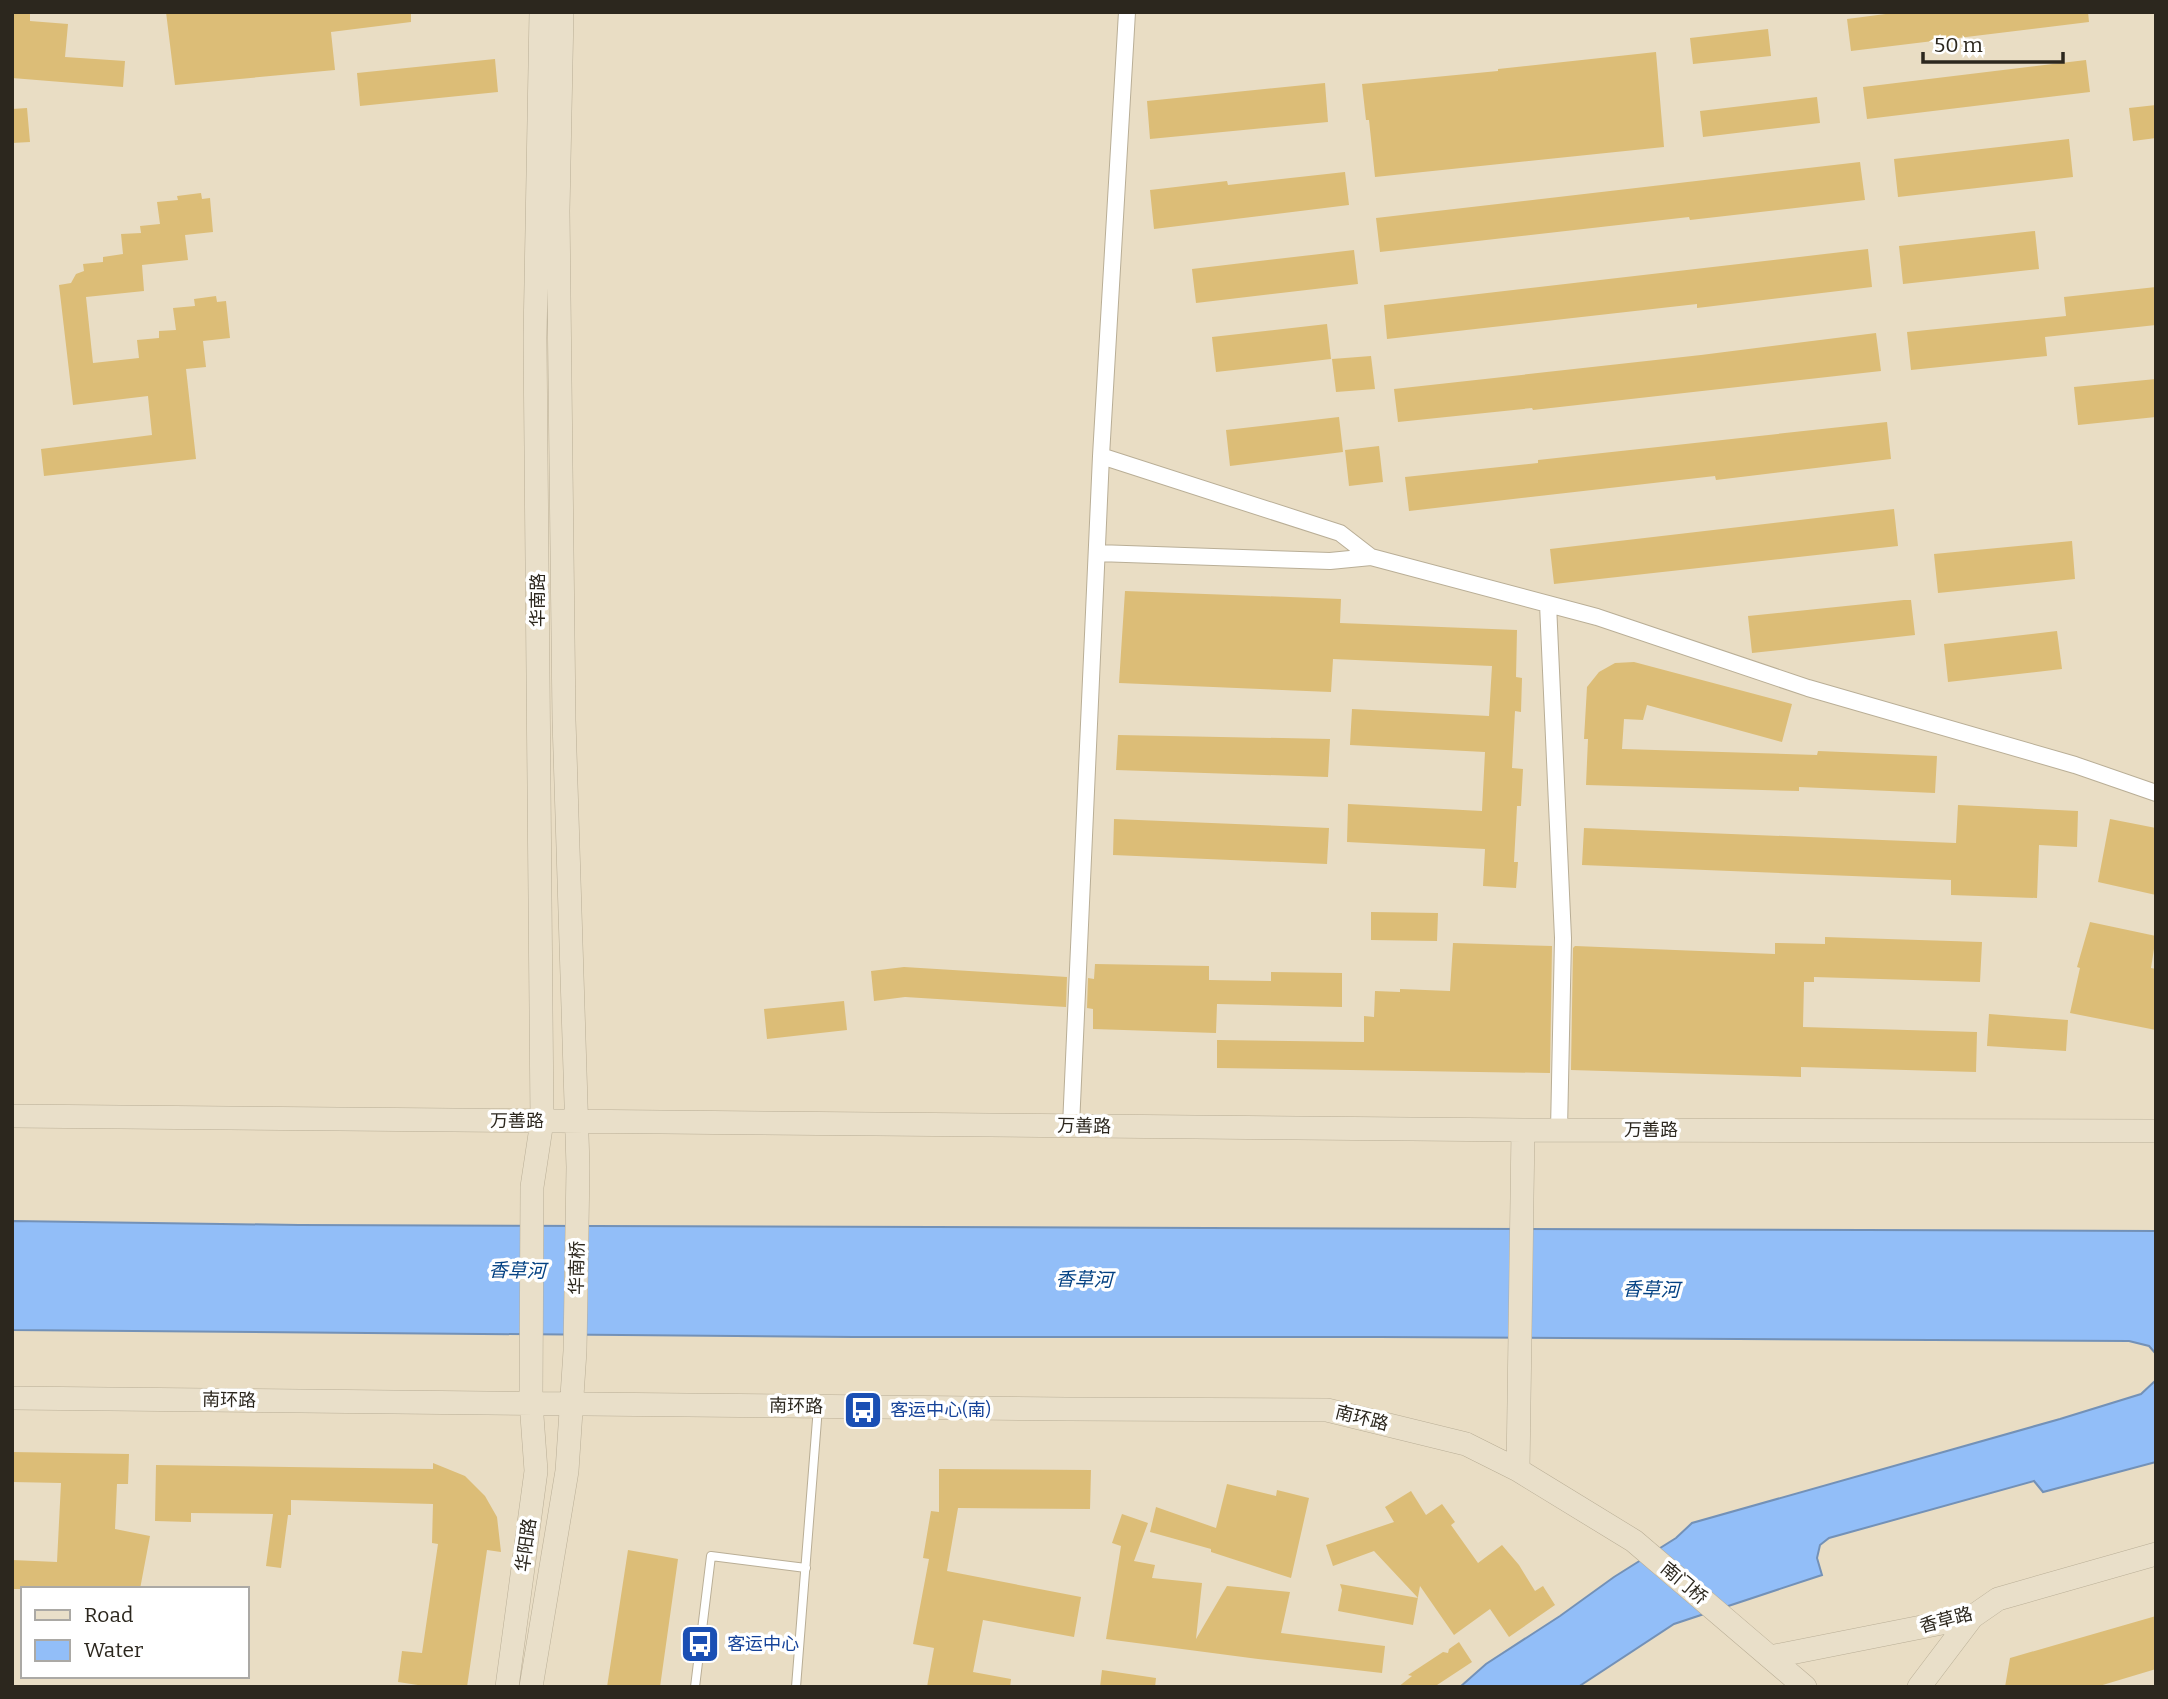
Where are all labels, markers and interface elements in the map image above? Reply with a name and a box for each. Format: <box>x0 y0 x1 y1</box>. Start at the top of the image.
scale bar <box>1923 21 2063 65</box>
text: 50 m <box>1934 32 1983 58</box>
street label: 华南路 <box>527 573 549 627</box>
street label: 万善路 <box>490 1110 544 1132</box>
street label: 万善路 <box>1057 1115 1111 1137</box>
street label: 万善路 <box>1624 1119 1678 1141</box>
street label: 华南桥 <box>566 1241 588 1295</box>
water label: 香草河 <box>488 1259 550 1283</box>
water label: 香草河 <box>1055 1268 1117 1292</box>
water label: 香草河 <box>1622 1278 1684 1302</box>
street label: 南环路 <box>202 1389 256 1411</box>
bus stop icon: 客运中心(南) <box>842 1389 884 1431</box>
street label: 南环路 <box>769 1395 823 1417</box>
place label: 客运中心(南) <box>890 1399 991 1421</box>
street label: 南环路 <box>1333 1401 1391 1435</box>
street label: 华阳路 <box>511 1517 541 1573</box>
street label: 南门桥 <box>1656 1557 1712 1609</box>
legend <box>21 1587 248 1678</box>
text: Road <box>84 1602 133 1628</box>
street label: 香草路 <box>1917 1602 1975 1638</box>
bus stop icon: 客运中心 <box>679 1623 721 1665</box>
place label: 客运中心 <box>727 1633 799 1655</box>
text: Water <box>84 1637 143 1663</box>

